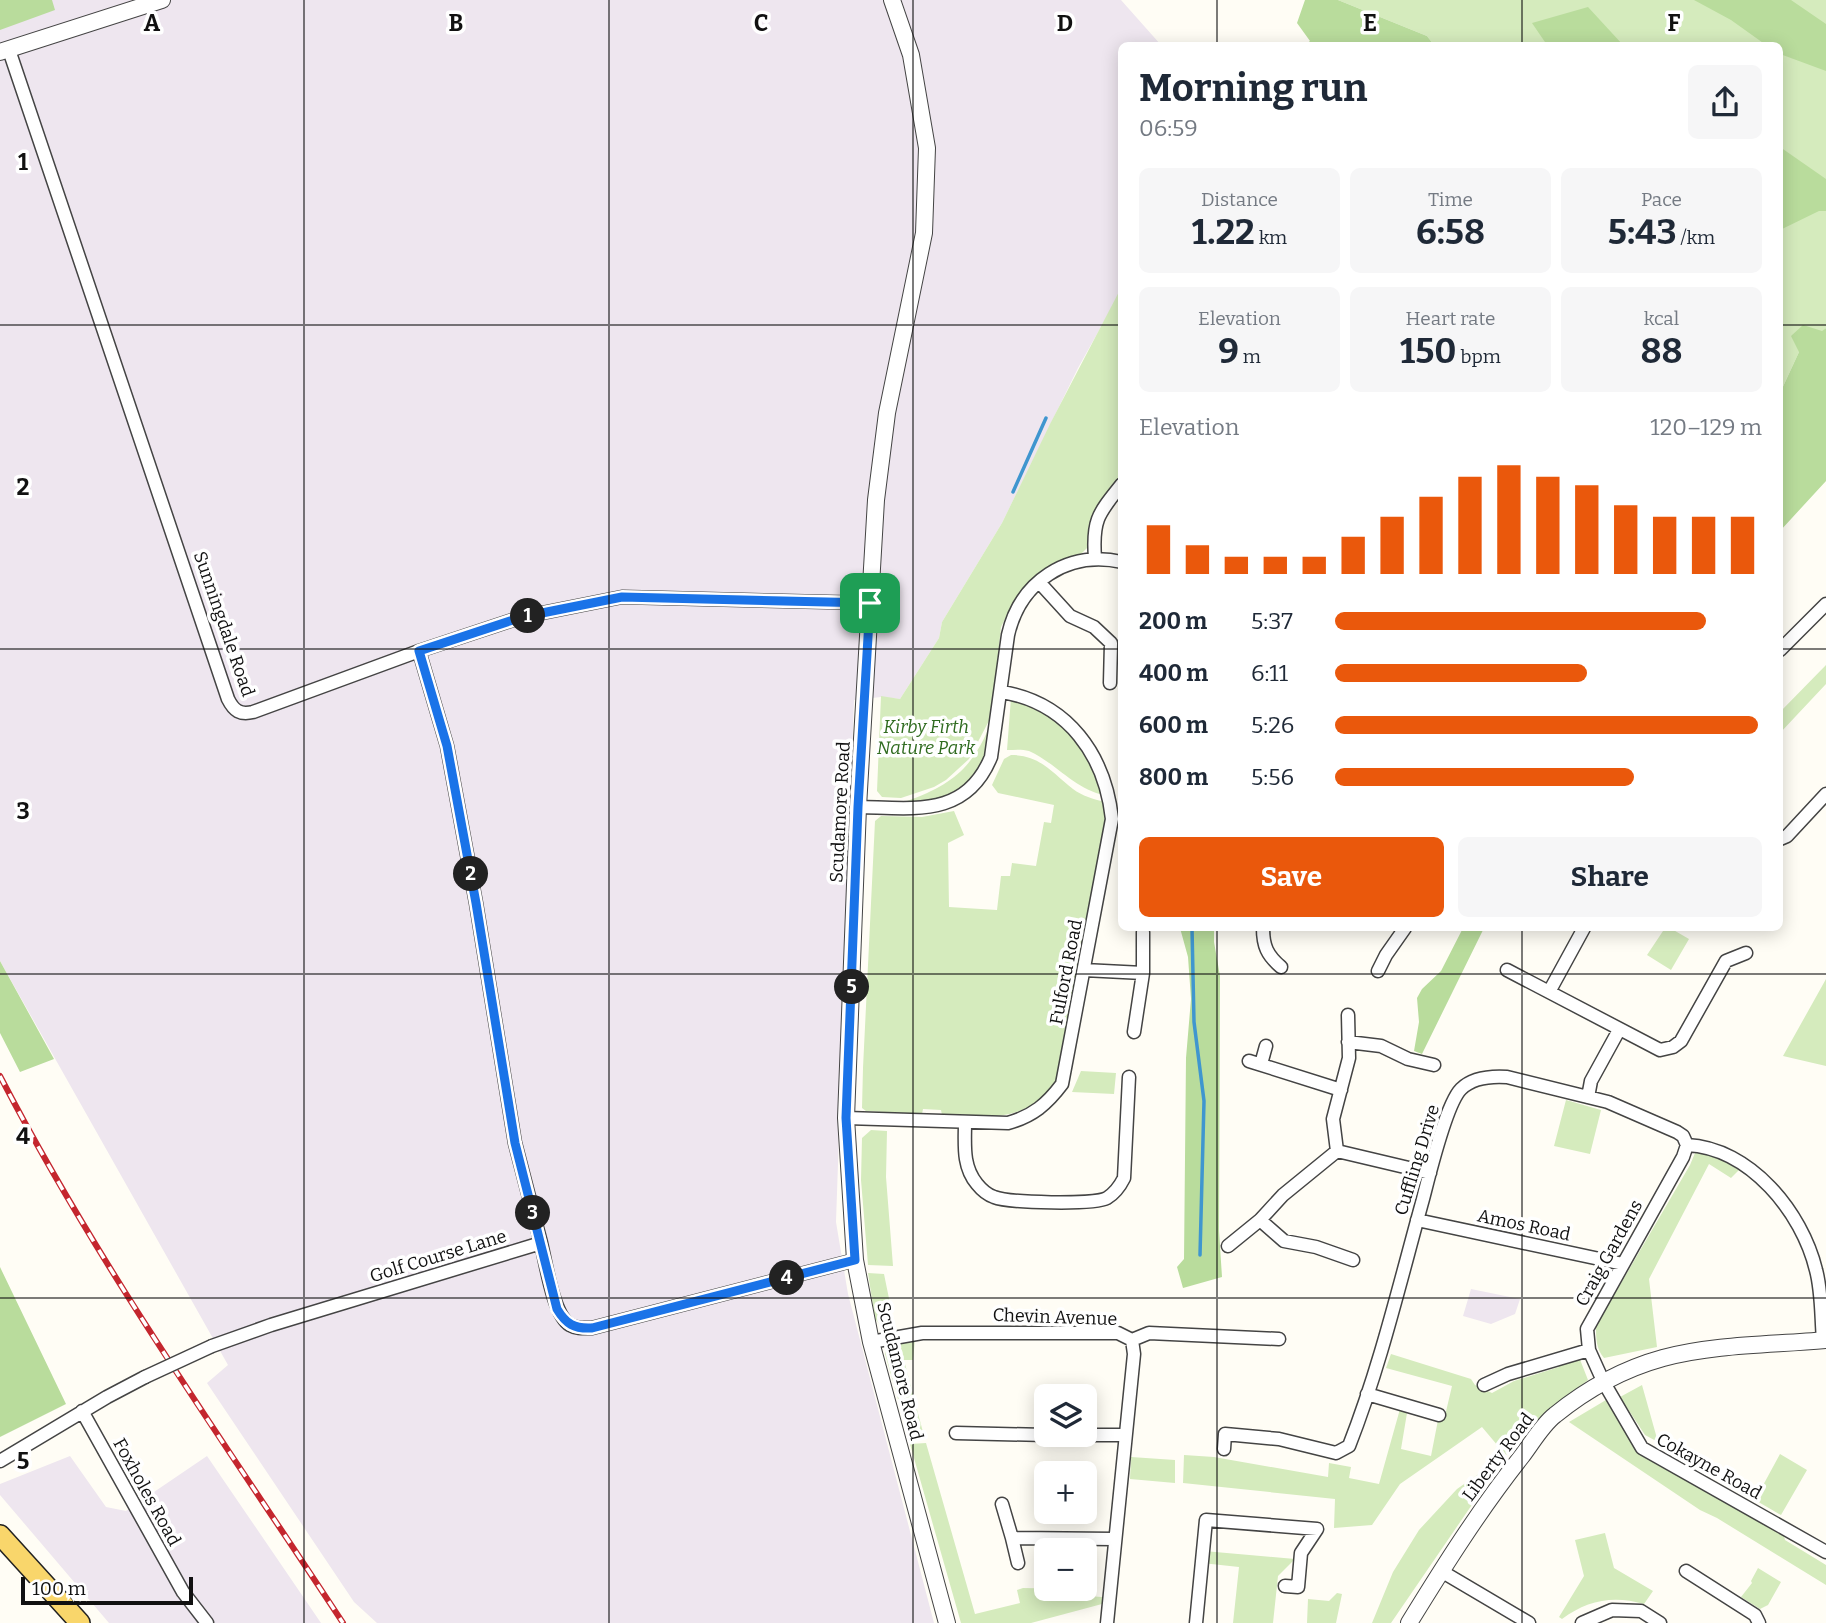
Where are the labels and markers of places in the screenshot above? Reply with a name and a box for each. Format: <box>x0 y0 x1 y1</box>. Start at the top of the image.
pin <box>840 573 900 633</box>
pin: 1 <box>510 598 546 634</box>
pin: 2 <box>454 856 489 892</box>
pin: 5 <box>834 970 870 1004</box>
pin: 3 <box>516 1196 550 1230</box>
pin: 4 <box>770 1260 804 1296</box>

